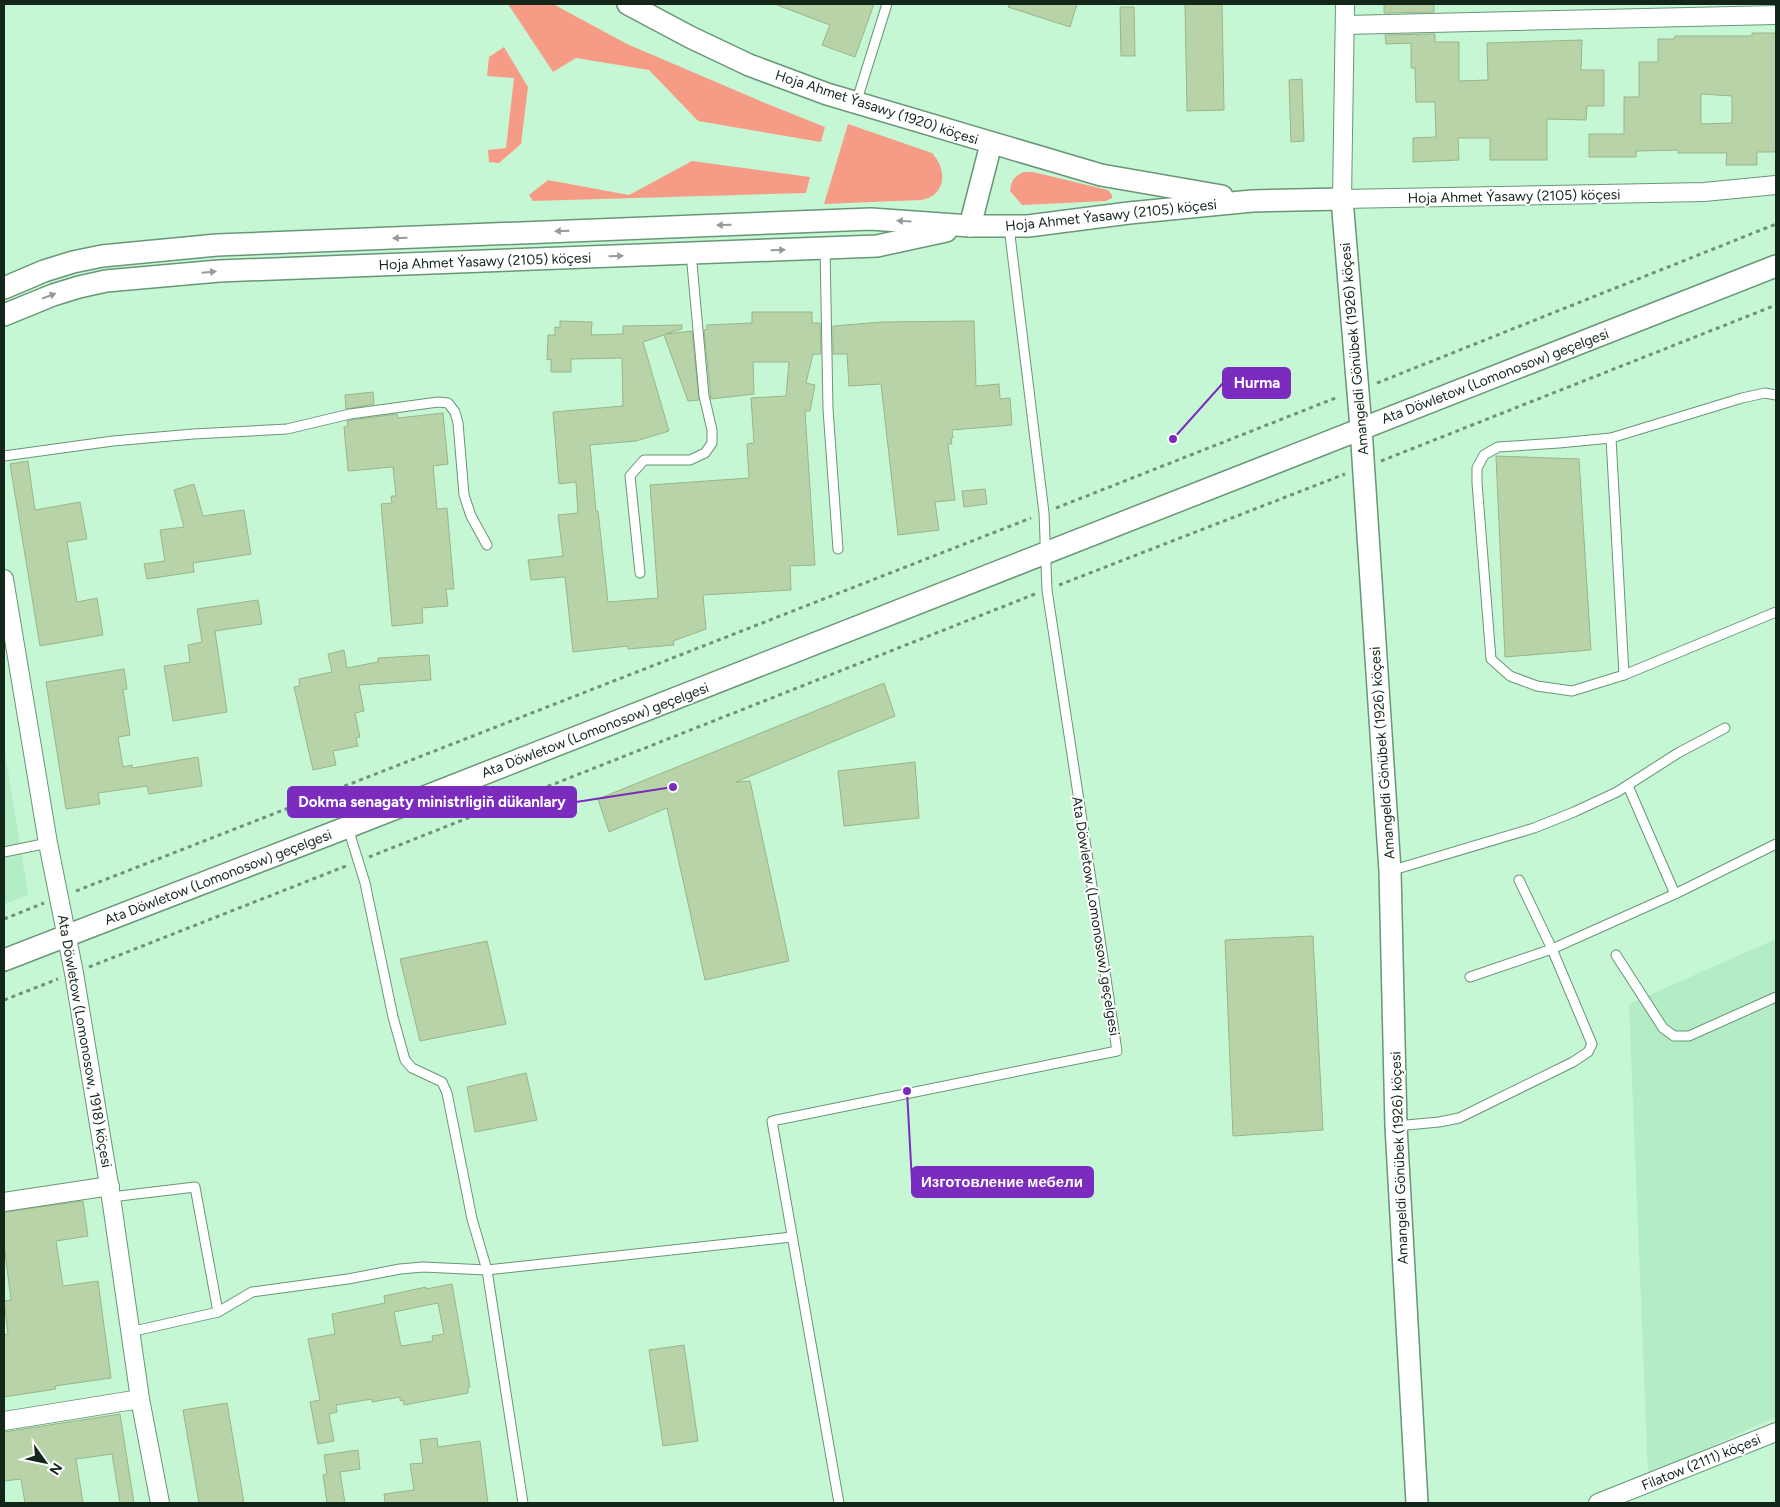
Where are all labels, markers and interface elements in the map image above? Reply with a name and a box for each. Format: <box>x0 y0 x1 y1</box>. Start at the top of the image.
street label: Hoja Ahmet Ýasawy (1920) köçesi <box>773 67 981 148</box>
street label: Hoja Ahmet Ýasawy (2105) köçesi <box>1407 186 1621 207</box>
street label: Hoja Ahmet Ýasawy (2105) köçesi <box>1004 196 1218 235</box>
one-way arrow <box>896 217 912 225</box>
one-way arrow <box>716 221 732 229</box>
one-way arrow <box>554 228 570 236</box>
one-way arrow <box>391 234 407 242</box>
street label: Amangeldi Gönübek (1926) köçesi <box>1337 242 1372 456</box>
one-way arrow <box>771 245 787 253</box>
street label: Hoja Ahmet Ýasawy (2105) köçesi <box>378 249 592 274</box>
one-way arrow <box>608 252 624 260</box>
one-way arrow <box>201 267 217 275</box>
one-way arrow <box>42 292 56 300</box>
street label: Ata Döwletow (Lomonosow) geçelgesi <box>1379 325 1611 428</box>
callout: Hurma <box>1223 368 1290 398</box>
text: Hurma <box>1234 374 1280 392</box>
street label: Amangeldi Gönübek (1926) köçesi <box>1367 646 1398 860</box>
street label: Ata Döwletow (Lomonosow) geçelgesi <box>479 679 711 782</box>
callout: Dokma senagaty ministrligiň dükanlary <box>288 787 576 817</box>
text: Dokma senagaty ministrligiň dükanlary <box>298 793 566 811</box>
street label: Ata Döwletow (Lomonosow) geçelgesi <box>1068 795 1123 1037</box>
street label: Ata Döwletow (Lomonosow) geçelgesi <box>102 826 334 929</box>
street label: Ata Döwletow (Lomonosow, 1918) köçesi <box>54 913 115 1169</box>
street label: Amangeldi Gönübek (1926) köçesi <box>1387 1051 1412 1265</box>
callout: Изготовление мебели <box>912 1167 1093 1197</box>
text: Изготовление мебели <box>921 1173 1083 1191</box>
street label: Filatow (2111) köçesi <box>1639 1431 1763 1494</box>
north arrow <box>20 1437 70 1487</box>
text: N <box>45 1460 66 1478</box>

